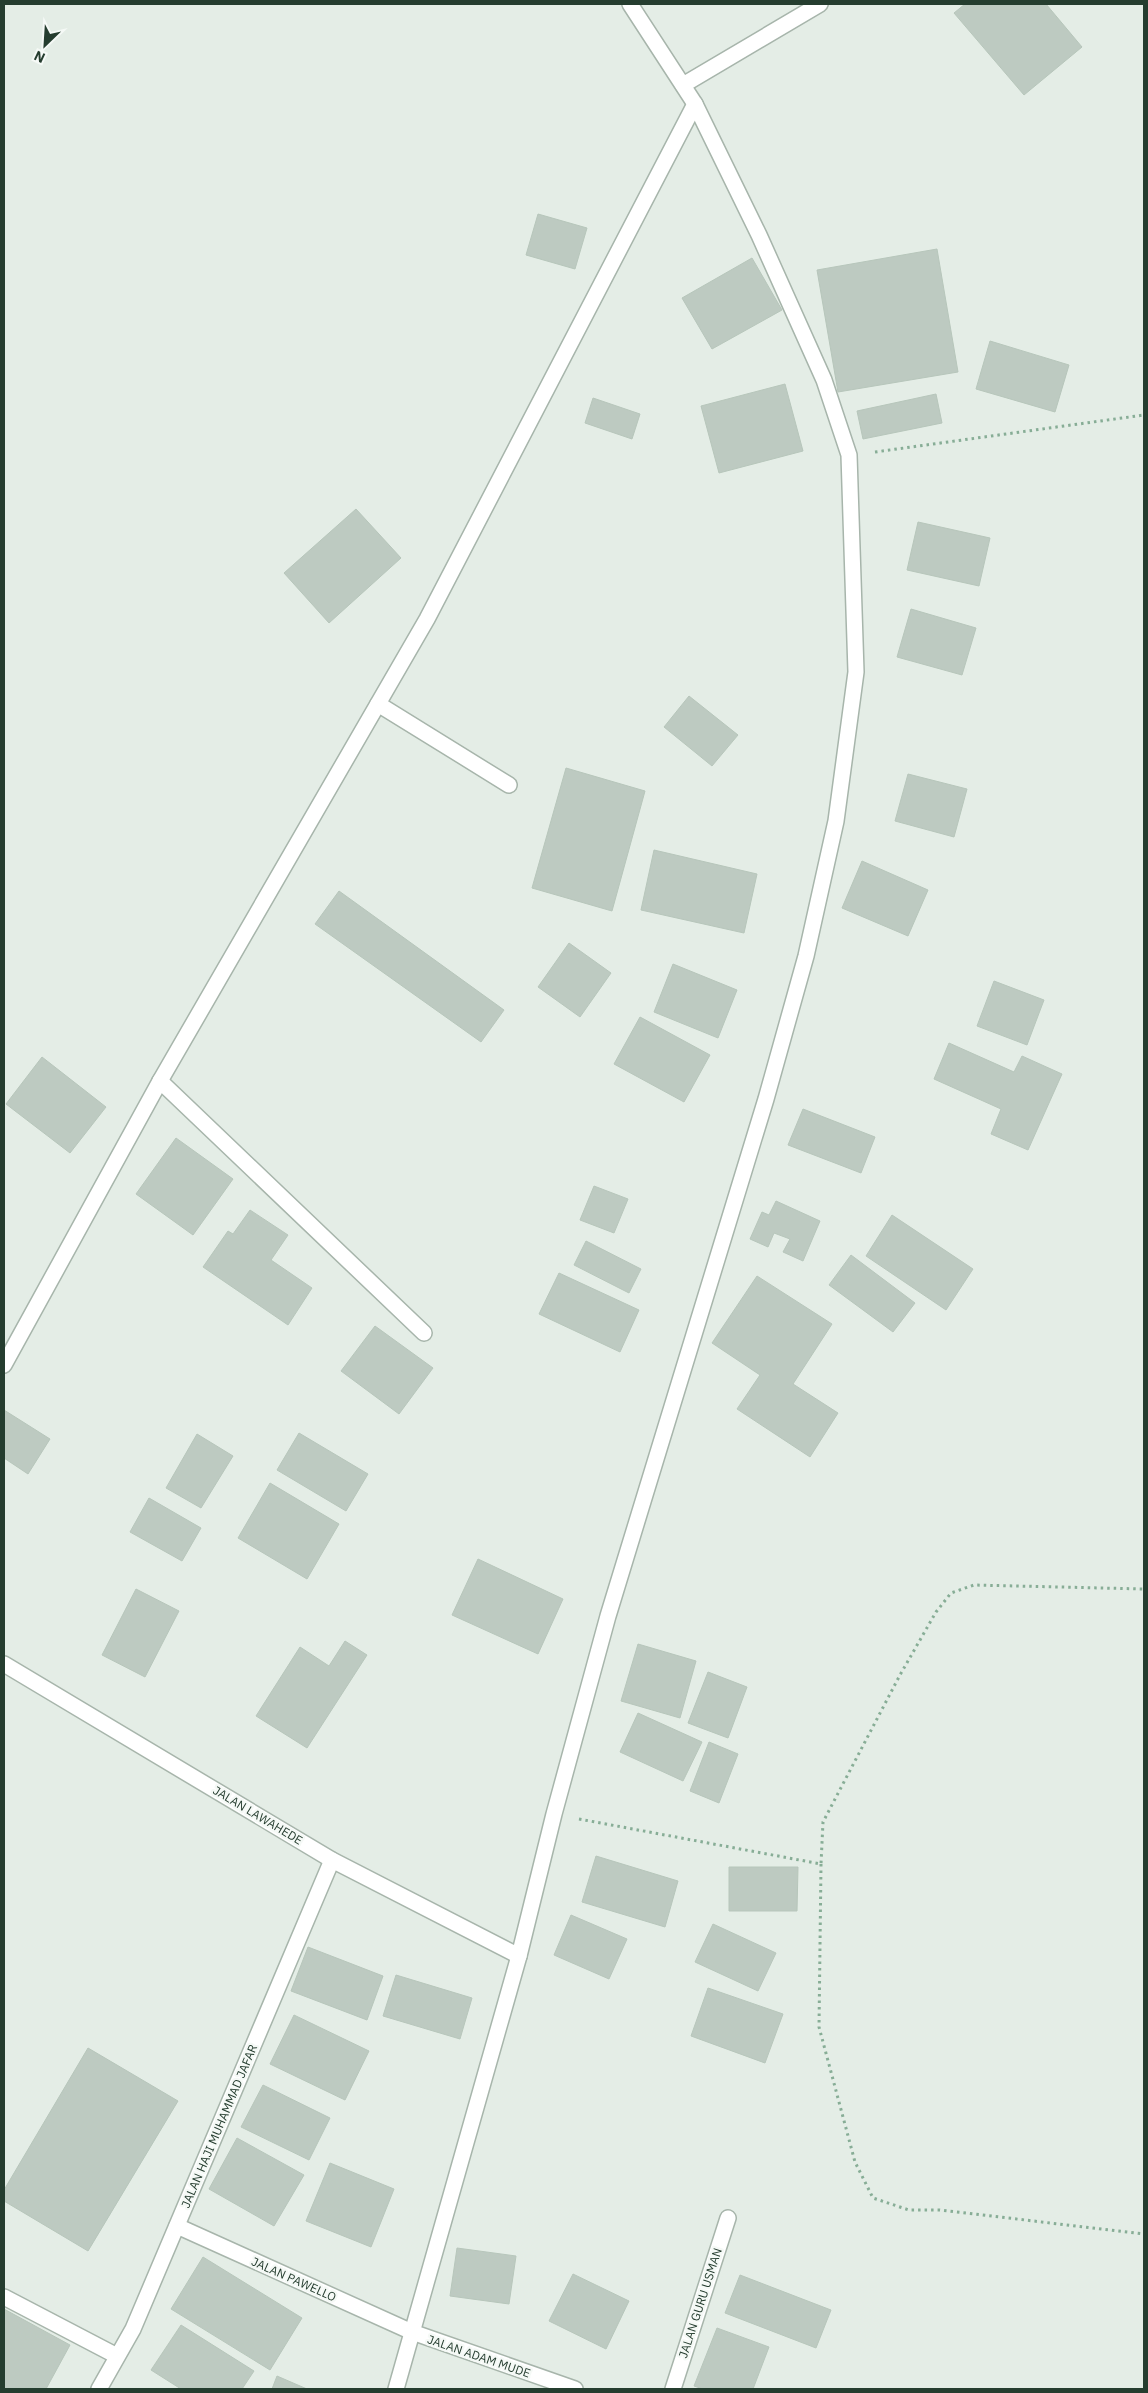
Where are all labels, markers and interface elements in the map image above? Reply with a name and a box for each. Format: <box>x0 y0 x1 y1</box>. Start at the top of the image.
north arrow <box>20 20 70 70</box>
text: N <box>31 46 48 67</box>
street label: JALAN LAWAHEDE <box>211 1782 305 1848</box>
street label: JALAN HAJI MUHAMMAD JAFAR <box>178 2042 260 2210</box>
street label: JALAN GURU USMAN <box>675 2246 725 2360</box>
street label: JALAN PAWELLO <box>249 2254 339 2304</box>
street label: JALAN ADAM MUDE <box>426 2331 532 2381</box>

